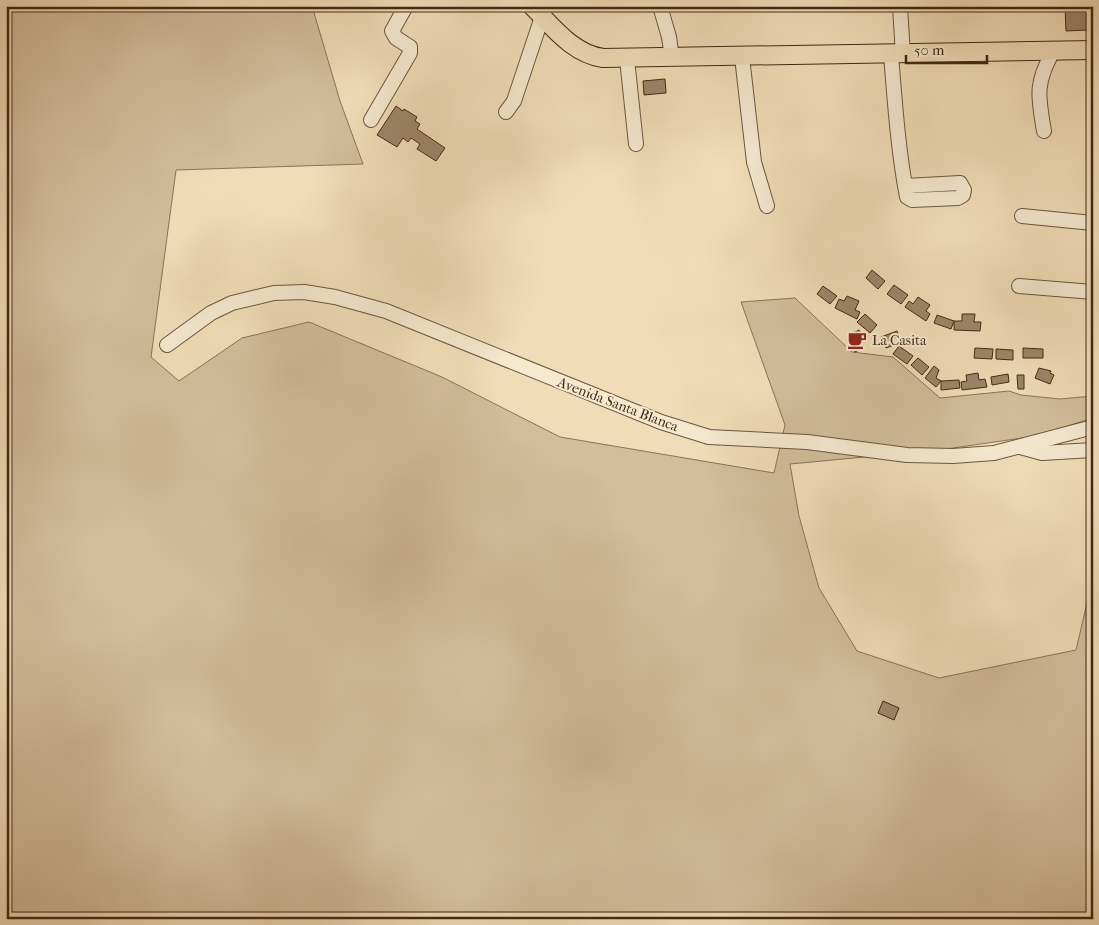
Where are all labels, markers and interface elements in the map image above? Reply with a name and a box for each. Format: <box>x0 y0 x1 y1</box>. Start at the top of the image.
scale bar <box>906 32 988 64</box>
text: 50 m <box>914 41 945 59</box>
cafe icon: La Casita <box>846 329 868 351</box>
place label: La Casita <box>872 332 927 349</box>
street label: Avenida Santa Blanca <box>554 373 681 436</box>

